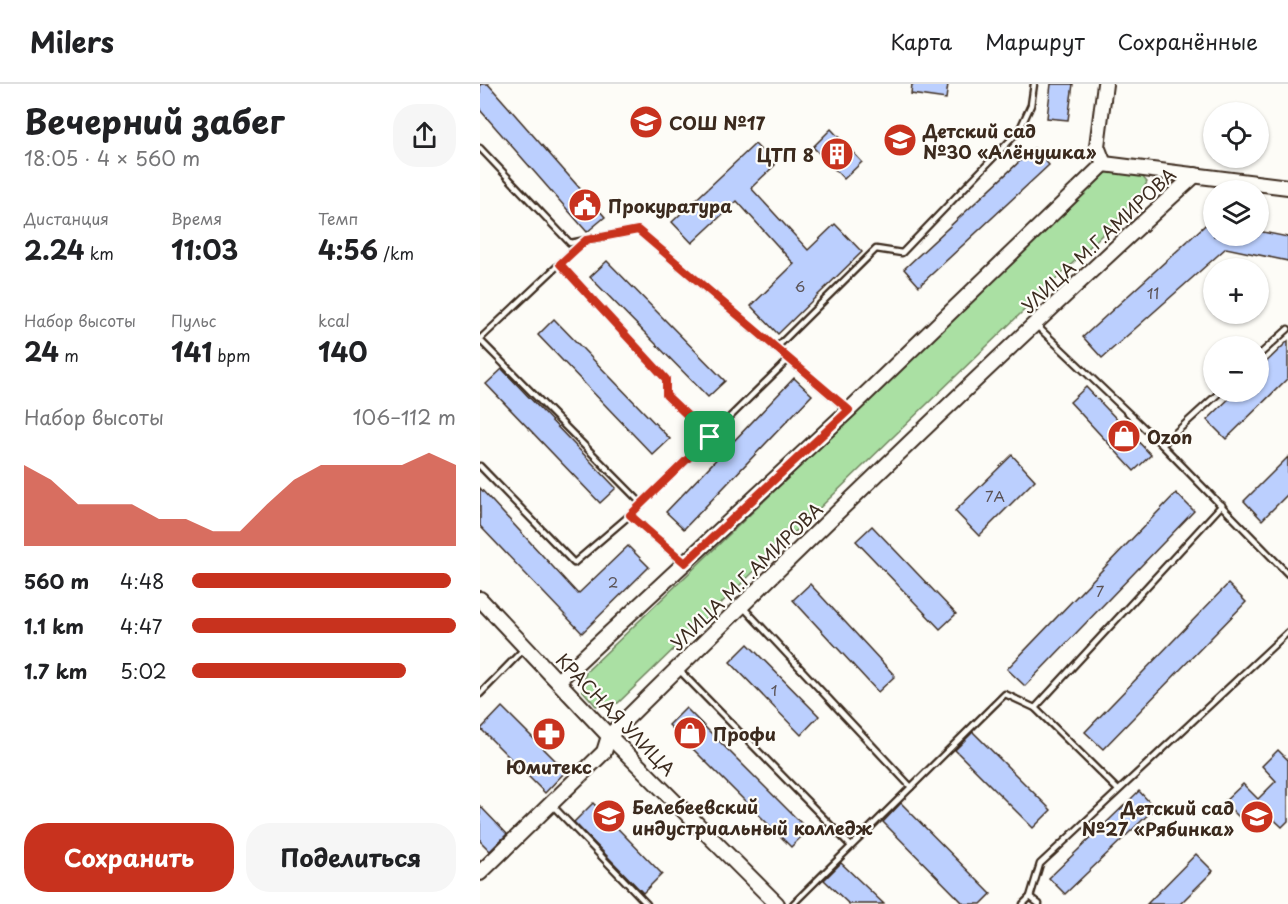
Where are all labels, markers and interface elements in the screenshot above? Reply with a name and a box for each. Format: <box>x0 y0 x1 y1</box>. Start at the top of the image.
text: Milers <box>30 20 114 63</box>
text: Карта <box>891 25 952 57</box>
text: Маршрут <box>985 25 1085 57</box>
text: Сохранённые <box>1118 25 1258 57</box>
text: Вечерний забег <box>24 95 284 145</box>
map controls <box>1203 102 1269 402</box>
button: locate <box>1203 102 1269 168</box>
button: share <box>393 104 456 167</box>
school or university icon: СОШ №17 <box>628 104 664 140</box>
place label: СОШ №17 <box>669 109 766 136</box>
place label: Детский сад №30 «Алёнушка» <box>922 117 1097 165</box>
school or university icon: Детский сад №30 «Алёнушка» <box>882 122 918 158</box>
building icon: ЦТП 8 <box>819 136 855 172</box>
place label: ЦТП 8 <box>756 141 814 168</box>
text: 18:05 · 4 × 560 m <box>24 143 200 173</box>
street label: УЛИЦА М.Г.АМИРОВА <box>1015 161 1181 319</box>
button: layers <box>1203 180 1269 246</box>
public building icon: Прокуратура <box>567 187 603 223</box>
place label: Прокуратура <box>608 192 732 219</box>
text: Дистанция <box>24 206 109 230</box>
text: Время <box>171 206 222 230</box>
text: Темп <box>318 206 358 230</box>
text: 2.24 <box>24 230 85 269</box>
text: 11:03 <box>171 230 238 269</box>
text: 4:56 <box>318 230 378 269</box>
text: km <box>85 241 114 265</box>
text: /km <box>378 241 414 265</box>
button: + <box>1203 258 1269 324</box>
house number: 6 <box>795 274 805 297</box>
house number: 11 <box>1147 281 1159 304</box>
text: Набор высоты <box>24 308 136 332</box>
text: Пульс <box>171 308 216 332</box>
text: kcal <box>318 308 350 332</box>
text: 24 <box>24 332 59 371</box>
text: 141 <box>171 332 212 371</box>
text: 140 <box>318 332 368 371</box>
button: − <box>1203 336 1269 402</box>
text: m <box>59 343 79 367</box>
text: bpm <box>212 343 251 367</box>
text: Набор высоты <box>24 402 164 432</box>
text: 106–112 m <box>353 402 456 432</box>
pin <box>684 411 735 462</box>
shop icon: Ozon <box>1106 418 1142 454</box>
icon: arrive <box>693 420 726 453</box>
place label: Ozon <box>1147 423 1192 450</box>
house number: 7А <box>985 484 1005 507</box>
street label: УЛИЦА М.Г.АМИРОВА <box>664 496 828 656</box>
text: 560 m <box>24 566 89 596</box>
text: 4:48 <box>120 566 164 596</box>
house number: 2 <box>608 570 618 593</box>
house number: 7 <box>1096 579 1105 602</box>
text: 1.1 km <box>24 611 84 641</box>
text: 4:47 <box>120 611 162 641</box>
street label: КРАСНАЯ УЛИЦА <box>550 646 682 782</box>
text: 1.7 km <box>24 656 87 686</box>
text: 5:02 <box>120 656 167 686</box>
house number: 1 <box>771 678 777 701</box>
shop icon: Профи <box>672 715 708 751</box>
pharmacy icon: Юмитекс <box>531 716 567 752</box>
place label: Профи <box>713 720 776 747</box>
place label: Юмитекс <box>506 753 592 780</box>
place label: Белебеевский индустриальный колледж <box>632 793 873 841</box>
place label: Детский сад №27 «Рябинка» <box>1082 794 1234 842</box>
school or university icon: Белебеевский индустриальный колледж <box>591 798 627 834</box>
school or university icon: Детский сад №27 «Рябинка» <box>1239 799 1275 835</box>
button: Сохранить <box>24 823 234 892</box>
button: Поделиться <box>246 823 456 892</box>

